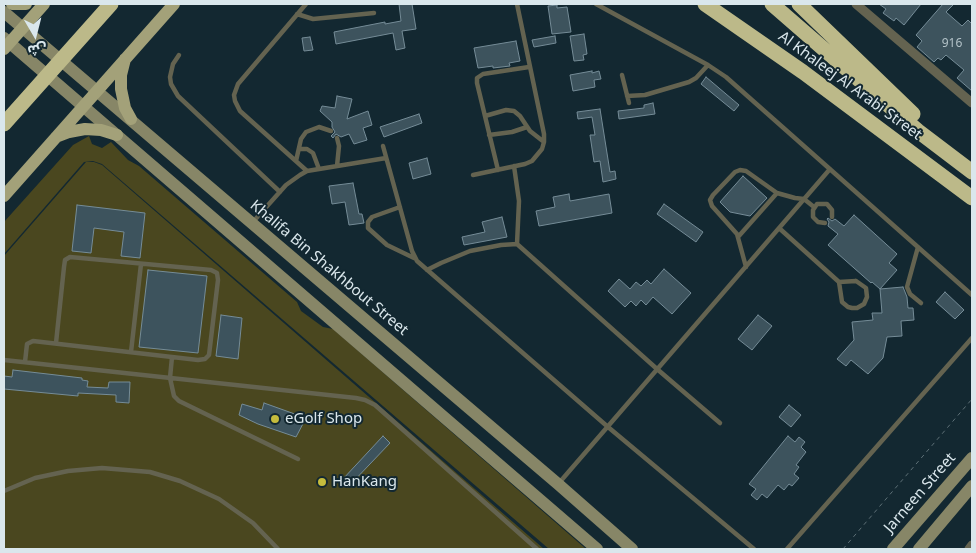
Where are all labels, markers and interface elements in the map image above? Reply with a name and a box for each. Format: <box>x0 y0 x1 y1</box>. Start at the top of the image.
north arrow <box>10 10 60 60</box>
street label: Al Khaleej Al Arabi Street <box>775 28 925 144</box>
house number: 916 <box>942 37 962 51</box>
text: ش <box>26 40 48 61</box>
street label: Khalifa Bin Shakhbout Street <box>246 197 412 339</box>
place label: eGolf Shop <box>285 410 362 428</box>
marker: eGolf Shop <box>269 413 281 425</box>
street label: Jarneen Street <box>880 449 960 537</box>
place label: HanKang <box>332 473 397 491</box>
marker: HanKang <box>316 476 328 488</box>

